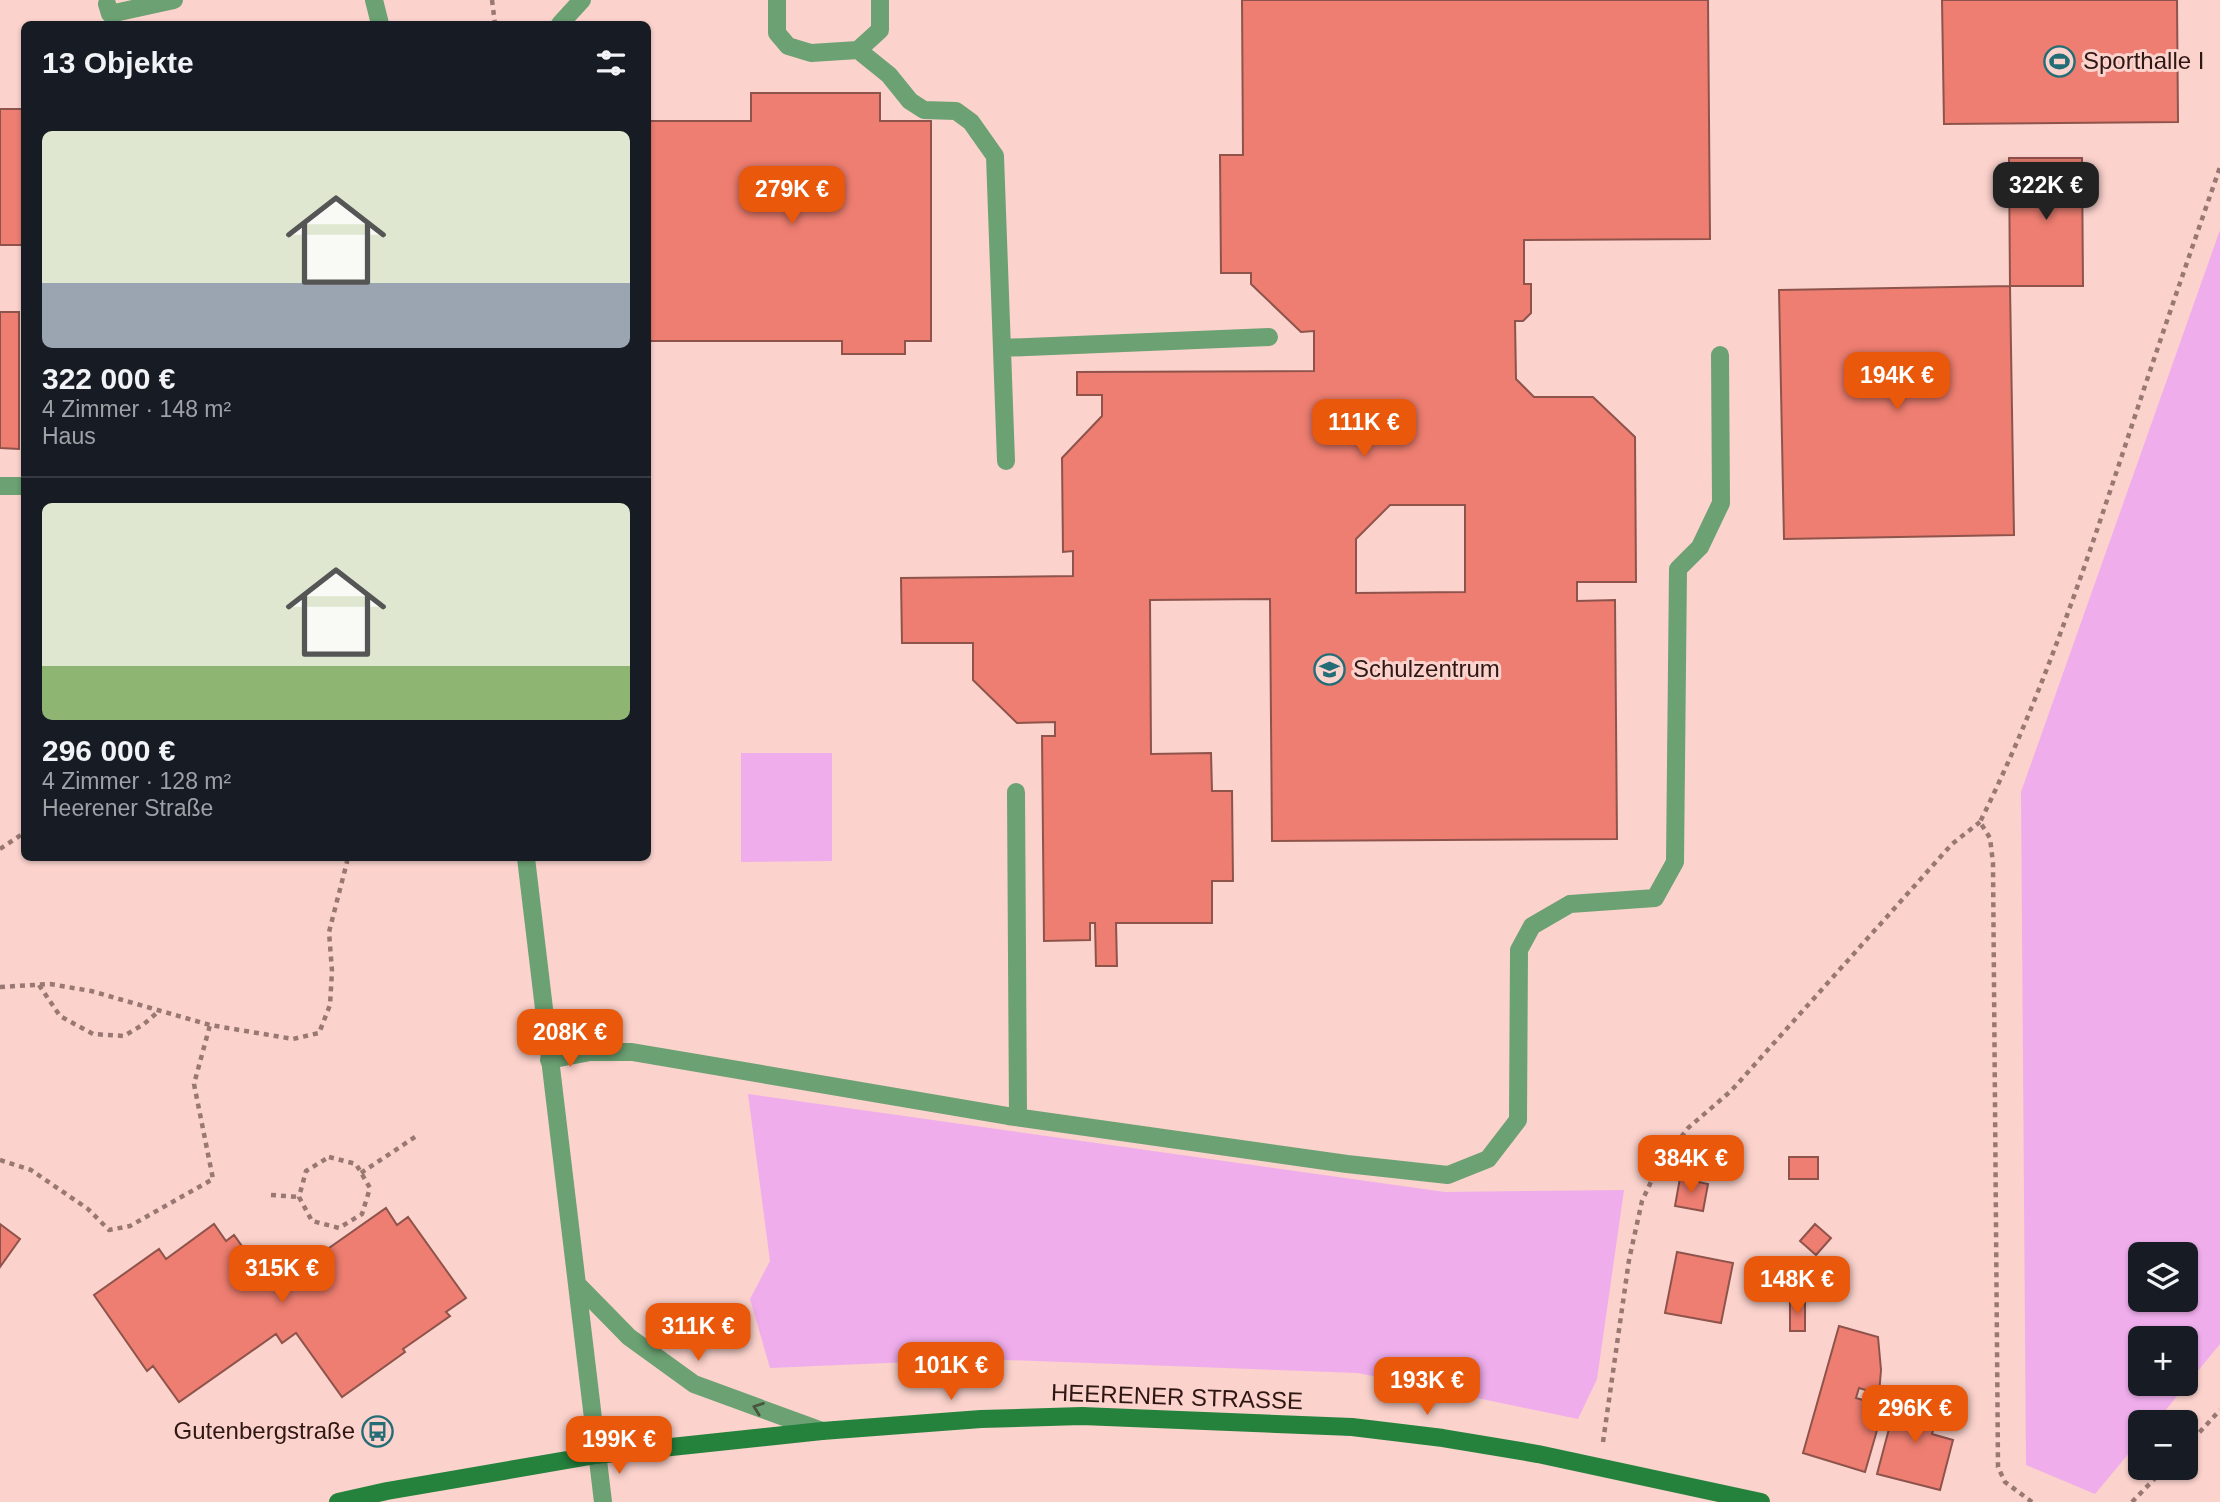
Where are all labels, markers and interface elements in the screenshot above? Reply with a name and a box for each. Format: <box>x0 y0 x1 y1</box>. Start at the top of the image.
icon: filters <box>592 44 630 82</box>
sports icon: Sporthalle I <box>2043 44 2077 78</box>
text: 13 Objekte <box>42 46 194 79</box>
place label: Sporthalle I <box>2083 47 2204 74</box>
pin: 322K € <box>1989 162 2103 222</box>
pin: 279K € <box>735 166 849 226</box>
text: 322K € <box>2009 172 2083 198</box>
text: 279K € <box>755 176 829 202</box>
icon: home <box>273 177 399 303</box>
pin: 194K € <box>1840 352 1954 412</box>
text: 322 000 € <box>42 362 175 395</box>
text: 194K € <box>1860 362 1934 388</box>
text: 4 Zimmer · 148 m² <box>42 396 231 422</box>
pin: 111K € <box>1307 400 1421 459</box>
text: 111K € <box>1328 409 1400 435</box>
text: Haus <box>42 423 96 449</box>
icon: home <box>273 549 399 675</box>
school or university icon: Schulzentrum <box>1313 652 1347 686</box>
place label: Schulzentrum <box>1353 655 1500 682</box>
text: 296 000 € <box>42 734 175 767</box>
text: 4 Zimmer · 128 m² <box>42 768 231 794</box>
text: Heerener Straße <box>42 795 213 821</box>
pin: 208K € <box>513 1010 627 1069</box>
text: 208K € <box>533 1019 607 1045</box>
pin: 384K € <box>1634 1136 1748 1195</box>
text: 384K € <box>1654 1145 1728 1171</box>
map controls <box>2128 1242 2198 1480</box>
button: layers <box>2128 1242 2198 1312</box>
pin: 315K € <box>225 1246 339 1305</box>
text: 315K € <box>245 1255 319 1281</box>
pin: 148K € <box>1740 1256 1854 1316</box>
text: 148K € <box>1760 1266 1834 1292</box>
pin: 311K € <box>641 1304 755 1363</box>
text: 311K € <box>662 1313 734 1339</box>
button: + <box>2128 1326 2198 1396</box>
pin: 101K € <box>894 1342 1008 1402</box>
text: 101K € <box>914 1352 988 1378</box>
pin: 193K € <box>1370 1358 1484 1417</box>
text: 193K € <box>1390 1367 1464 1393</box>
street label: HEERENER STRASSE <box>1051 1379 1303 1414</box>
pin: 296K € <box>1858 1386 1972 1445</box>
text: 296K € <box>1878 1395 1952 1421</box>
one-way arrow <box>752 1402 764 1416</box>
button: − <box>2128 1410 2198 1480</box>
bus stop icon: Gutenbergstraße <box>361 1414 395 1448</box>
pin: 199K € <box>562 1416 676 1476</box>
place label: Gutenbergstraße <box>174 1417 355 1444</box>
text: 199K € <box>582 1426 656 1452</box>

